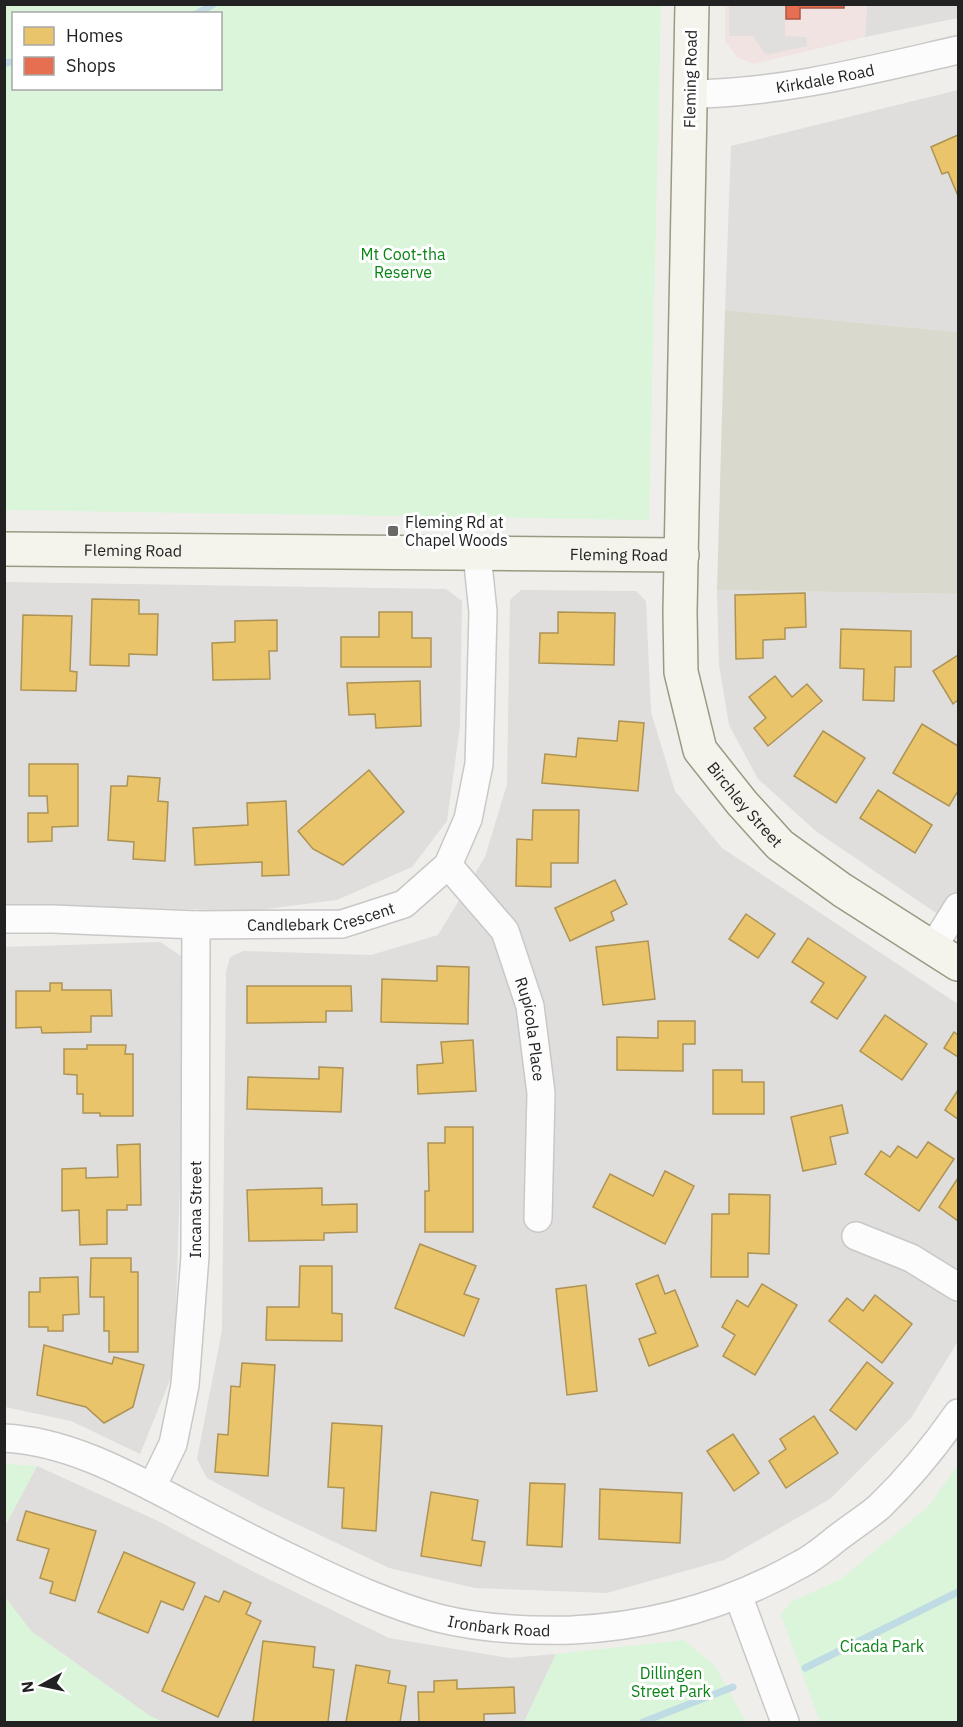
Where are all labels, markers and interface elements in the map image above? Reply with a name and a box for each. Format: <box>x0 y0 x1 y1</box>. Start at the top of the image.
legend <box>12 12 222 90</box>
text: Homes <box>66 24 123 47</box>
street label: Fleming Road <box>679 30 701 128</box>
text: Shops <box>66 54 116 77</box>
street label: Kirkdale Road <box>774 59 876 97</box>
park label: Mt Coot-tha Reserve <box>360 244 446 282</box>
place label: Fleming Rd at Chapel Woods <box>405 512 508 550</box>
marker: Fleming Rd at Chapel Woods <box>386 524 400 538</box>
street label: Fleming Road <box>84 540 182 561</box>
street label: Fleming Road <box>570 544 668 565</box>
street label: Birchley Street <box>703 757 787 851</box>
street label: Candlebark Crescent <box>247 898 397 935</box>
street label: Rupicola Place <box>511 974 549 1082</box>
street label: Incana Street <box>185 1161 205 1258</box>
street label: Ironbark Road <box>446 1611 551 1640</box>
park label: Cicada Park <box>840 1636 925 1656</box>
north arrow <box>12 1655 72 1715</box>
park label: Dillingen Street Park <box>631 1663 712 1701</box>
text: N <box>16 1680 38 1694</box>

